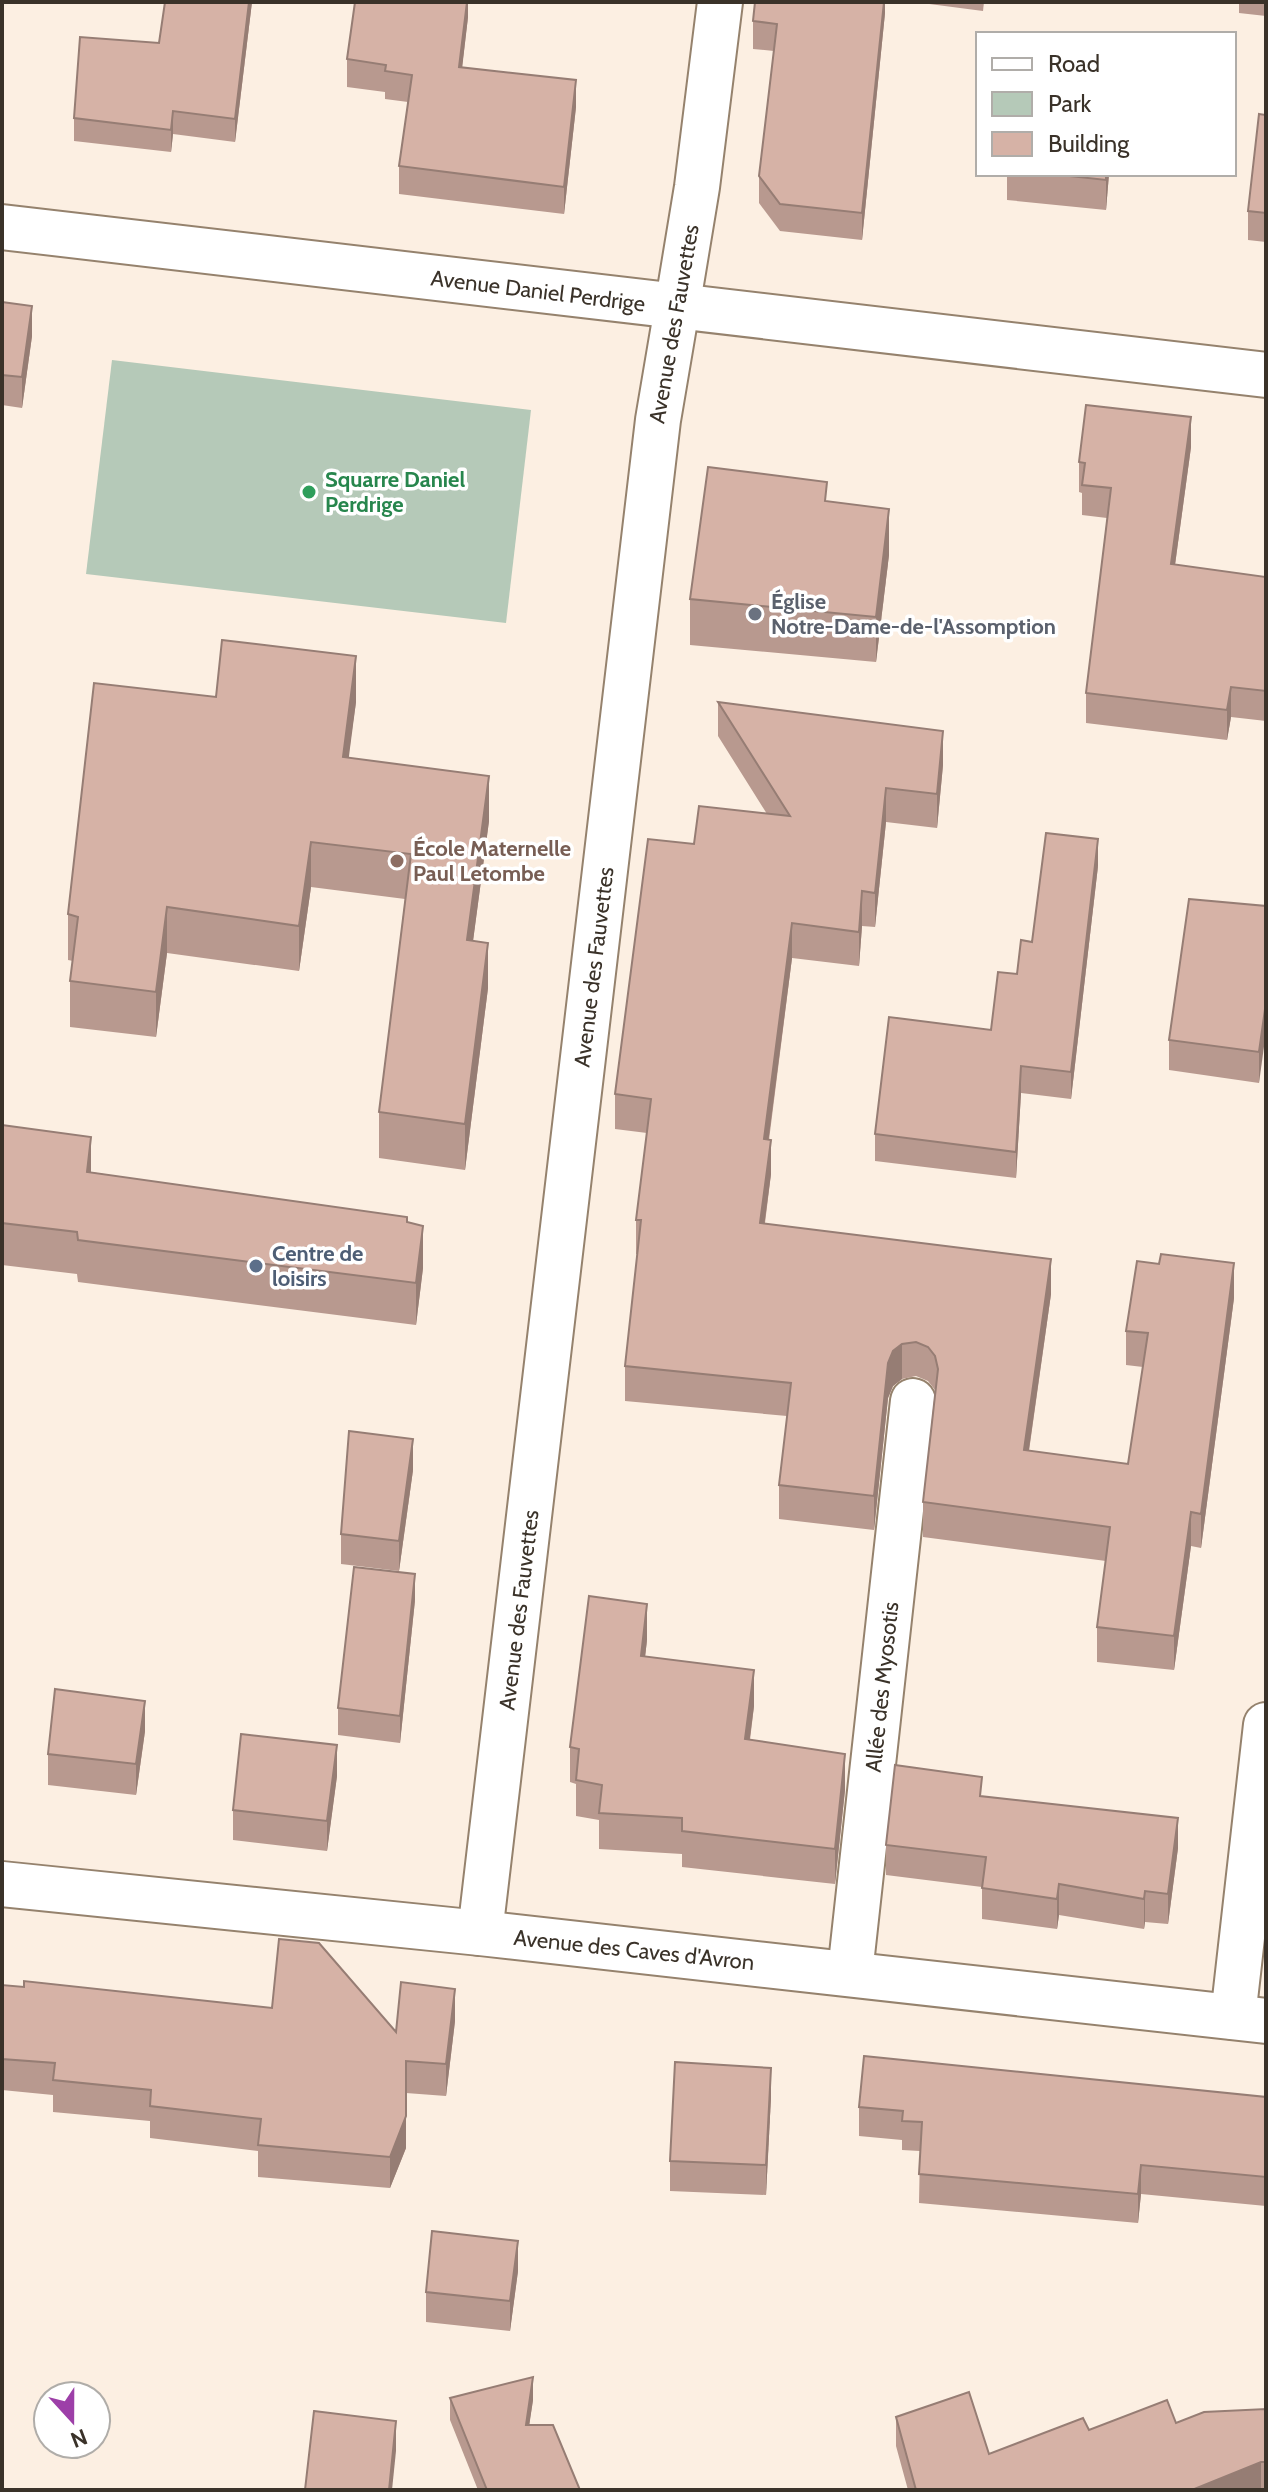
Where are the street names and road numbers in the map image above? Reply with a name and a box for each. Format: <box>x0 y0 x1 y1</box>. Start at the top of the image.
street label: Avenue des Fauvettes <box>643 222 705 426</box>
street label: Avenue Daniel Perdrige <box>429 264 647 318</box>
street label: Avenue des Fauvettes <box>568 865 620 1069</box>
street label: Avenue des Fauvettes <box>493 1508 545 1712</box>
street label: Allée des Myosotis <box>860 1600 904 1774</box>
street label: Avenue des Caves d'Avron <box>512 1924 756 1976</box>

